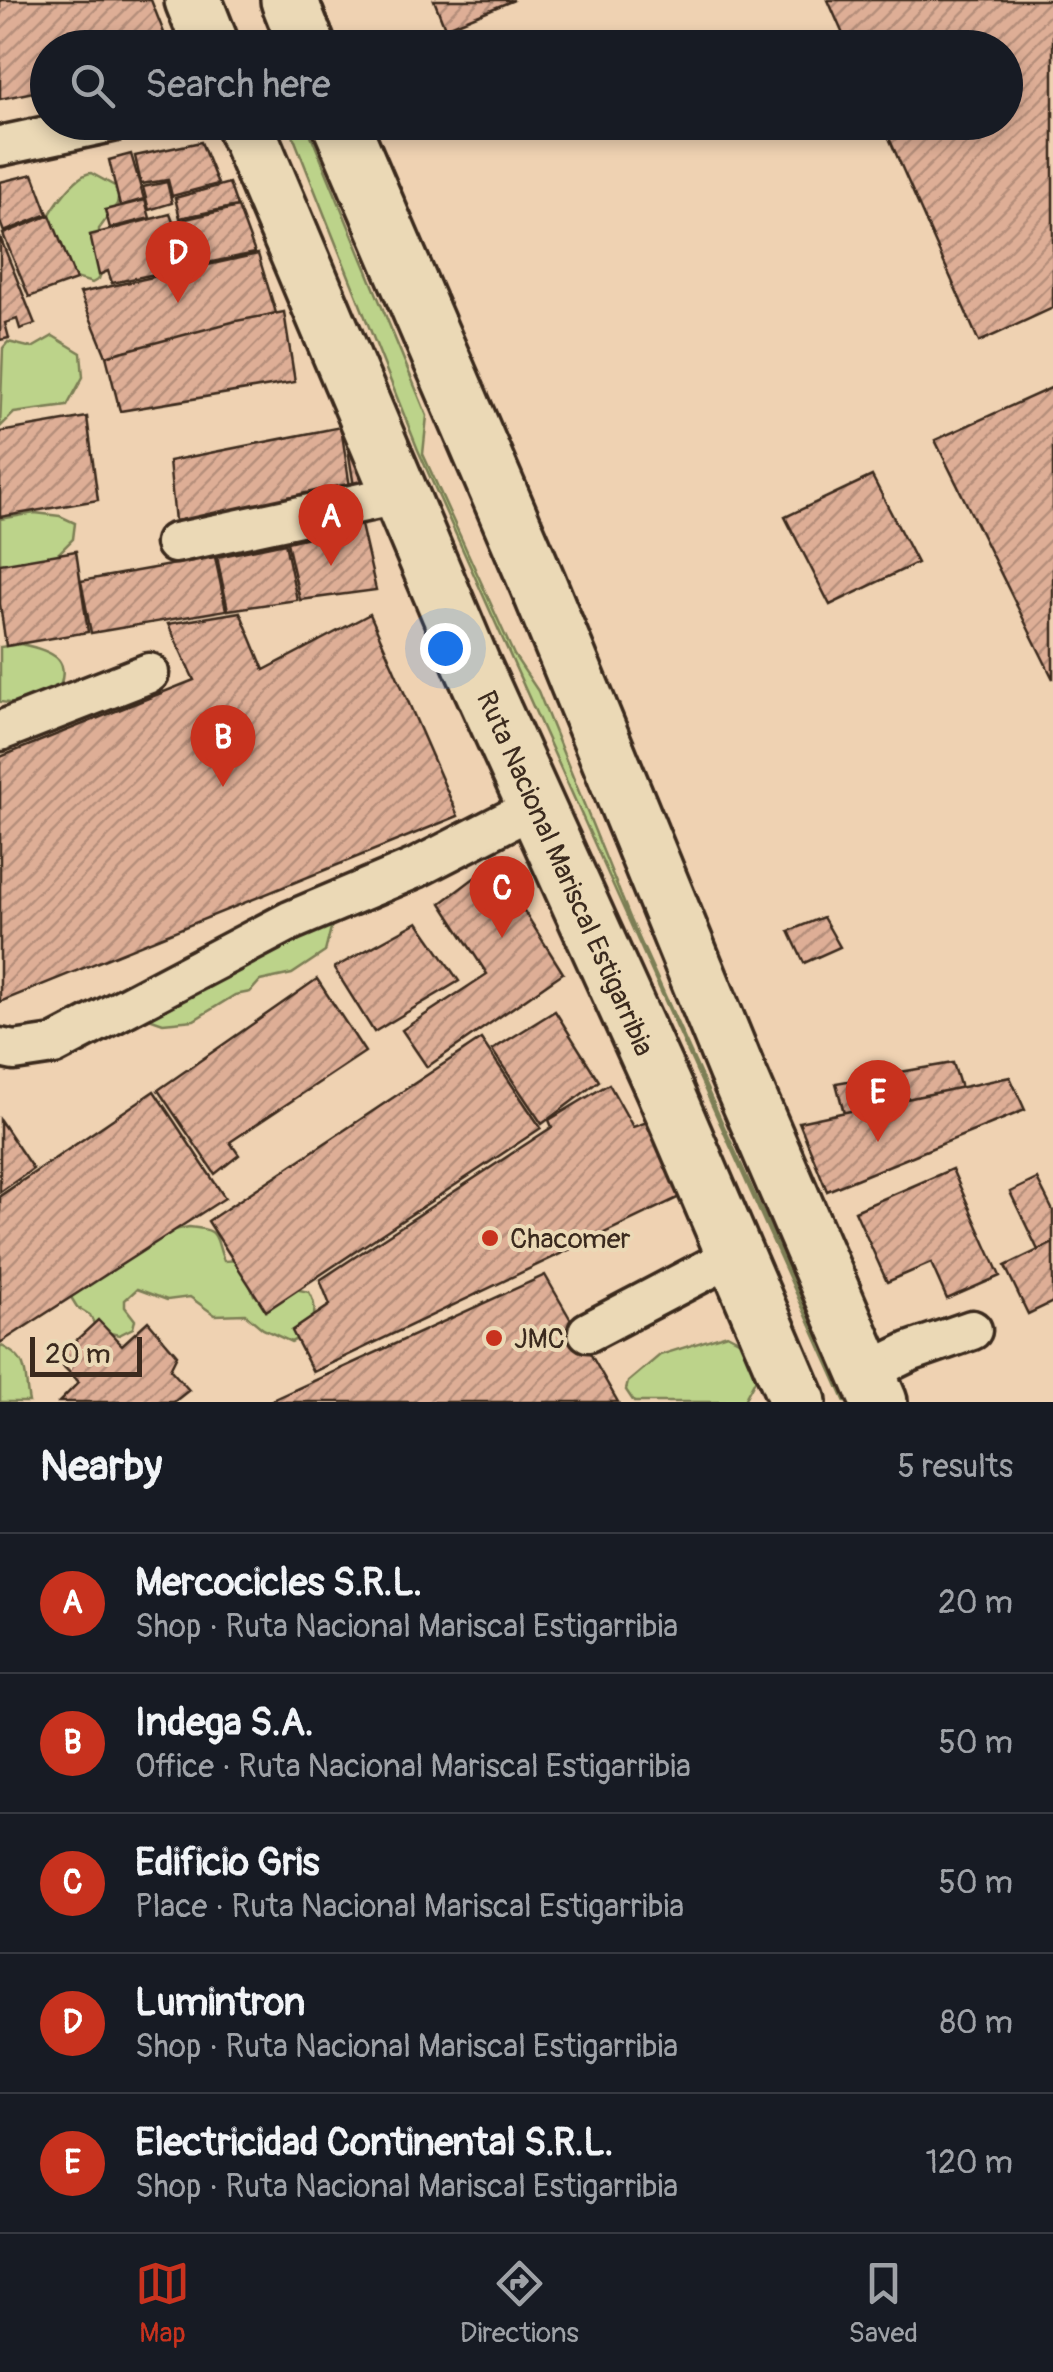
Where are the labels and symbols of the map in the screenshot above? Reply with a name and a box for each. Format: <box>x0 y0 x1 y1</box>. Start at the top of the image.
pin: D <box>146 220 210 303</box>
pin: A <box>298 484 364 566</box>
your location <box>420 623 471 674</box>
street label: Ruta Nacional Mariscal Estigarribia <box>468 686 661 1062</box>
pin: B <box>190 704 256 787</box>
pin: C <box>470 856 534 938</box>
pin: E <box>846 1060 910 1142</box>
place label: Chacomer <box>510 1222 631 1257</box>
marker: Chacomer <box>479 1227 501 1249</box>
place label: JMC <box>514 1322 565 1357</box>
marker: JMC <box>483 1327 505 1349</box>
scale bar <box>30 1332 142 1376</box>

